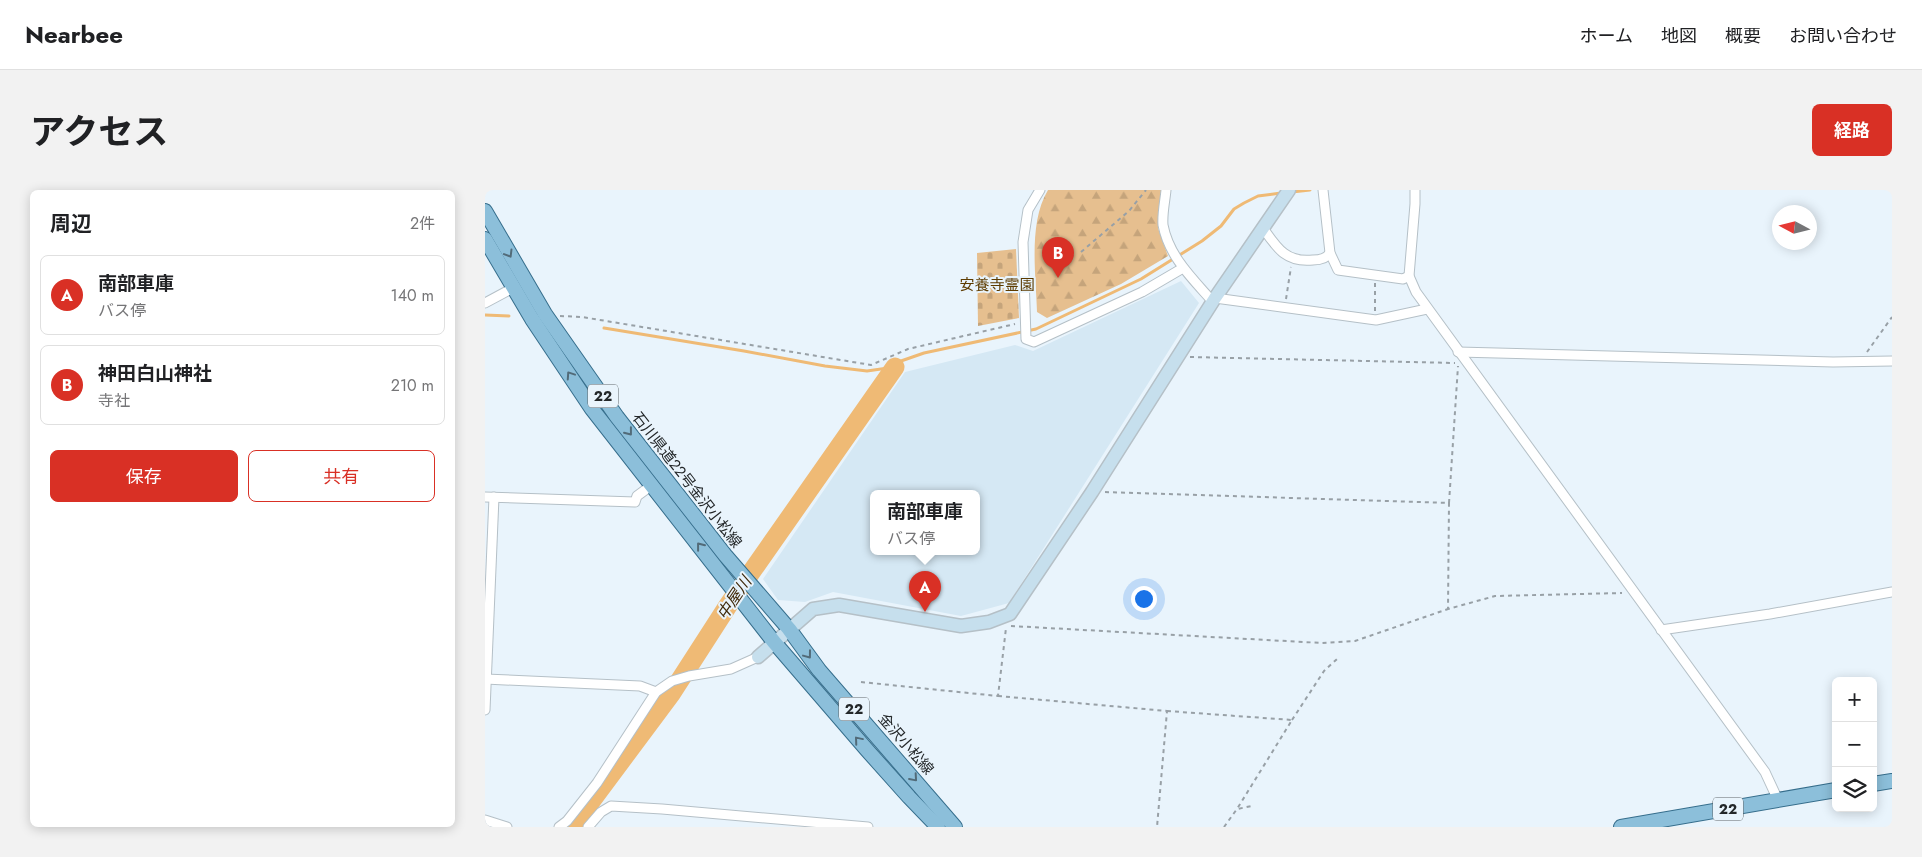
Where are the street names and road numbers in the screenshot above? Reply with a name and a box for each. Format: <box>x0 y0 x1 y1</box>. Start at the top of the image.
road number: 22 <box>588 385 618 408</box>
street label: 石川県道22号金沢小松線 <box>627 407 747 553</box>
road number: 22 <box>839 698 869 720</box>
street label: 金沢小松線 <box>873 708 939 780</box>
road number: 22 <box>1713 798 1743 820</box>

